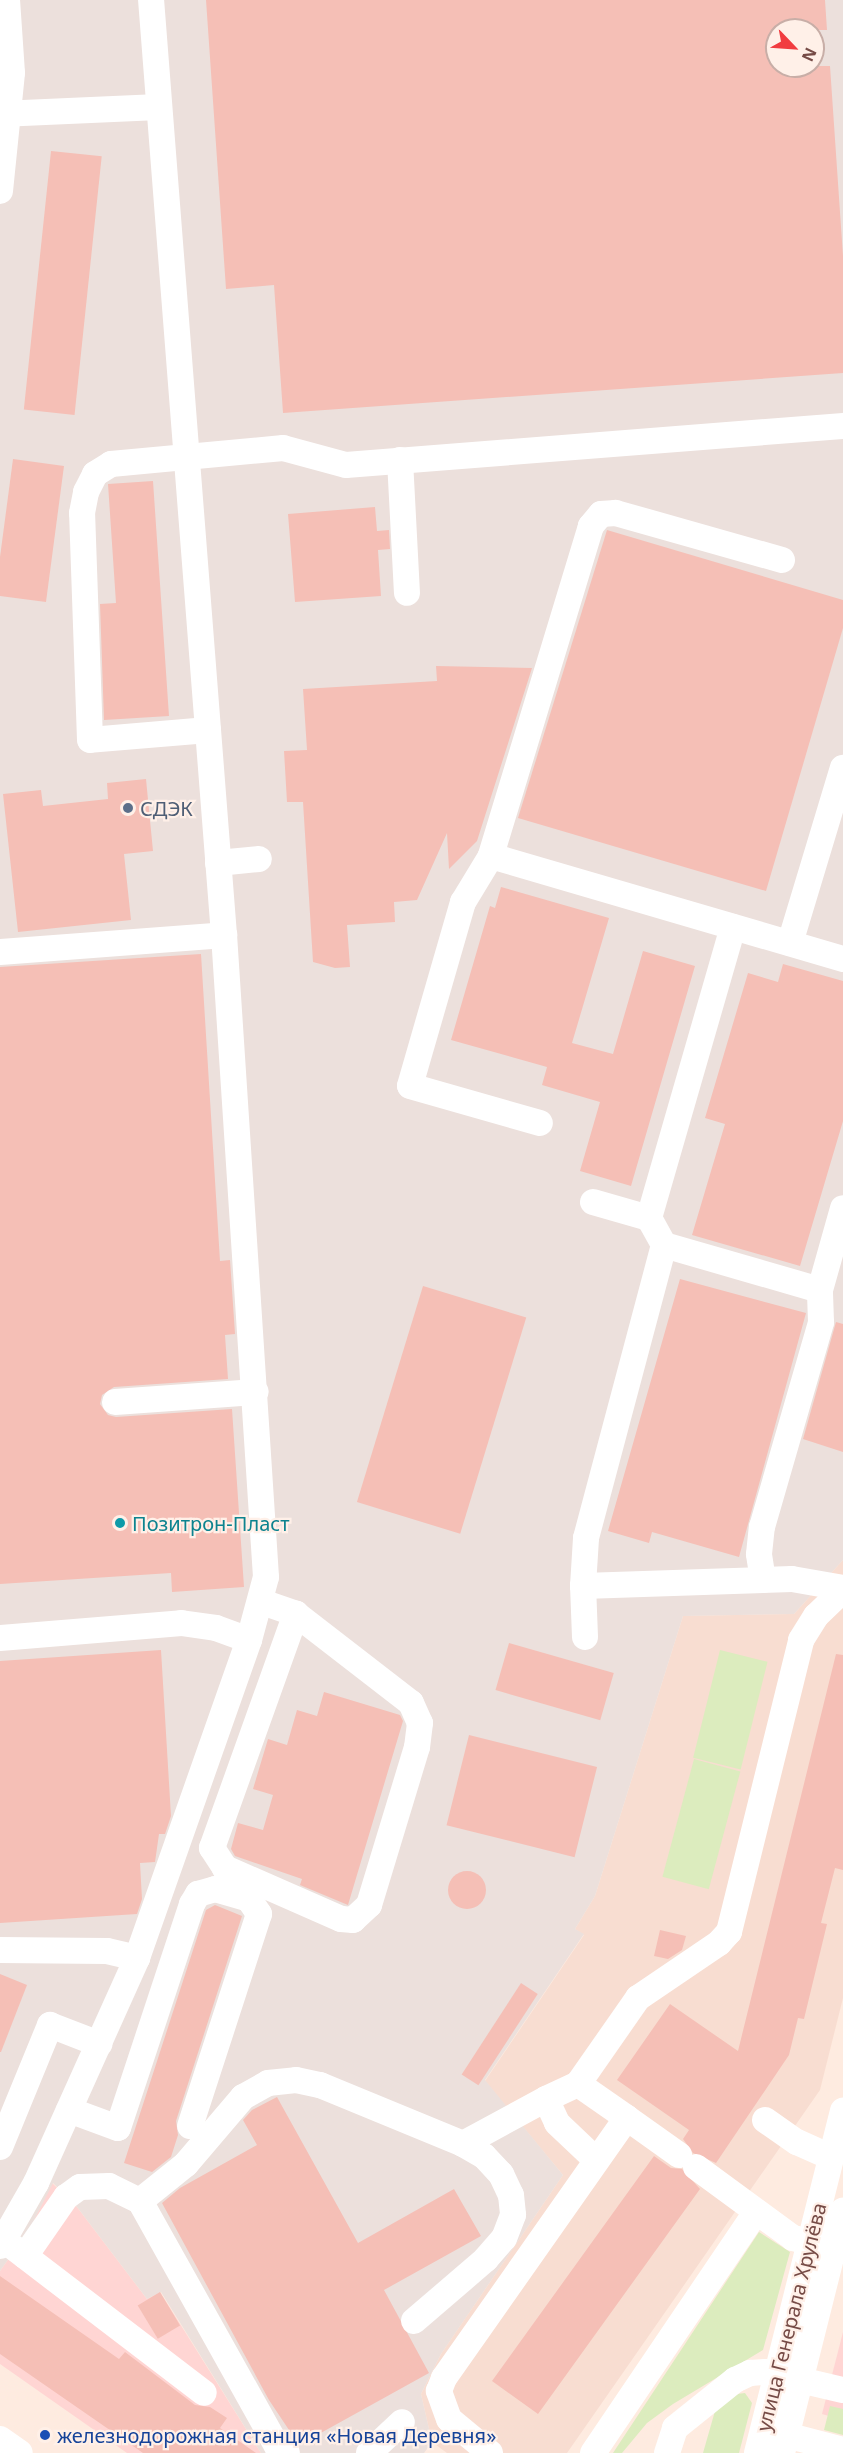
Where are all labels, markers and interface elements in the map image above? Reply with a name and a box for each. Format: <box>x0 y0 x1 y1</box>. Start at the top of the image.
north arrow <box>765 18 825 78</box>
text: N <box>797 44 822 65</box>
place label: СДЭК <box>140 796 193 820</box>
marker: СДЭК <box>121 801 135 815</box>
place label: Позитрон-Пласт <box>132 1511 289 1535</box>
marker: Позитрон-Пласт <box>113 1516 127 1530</box>
street label: улица Генерала Хрулёва <box>751 2200 831 2434</box>
place label: железнодорожная станция «Новая Деревня» <box>57 2423 496 2447</box>
marker: железнодорожная станция «Новая Деревня» <box>38 2428 52 2442</box>

